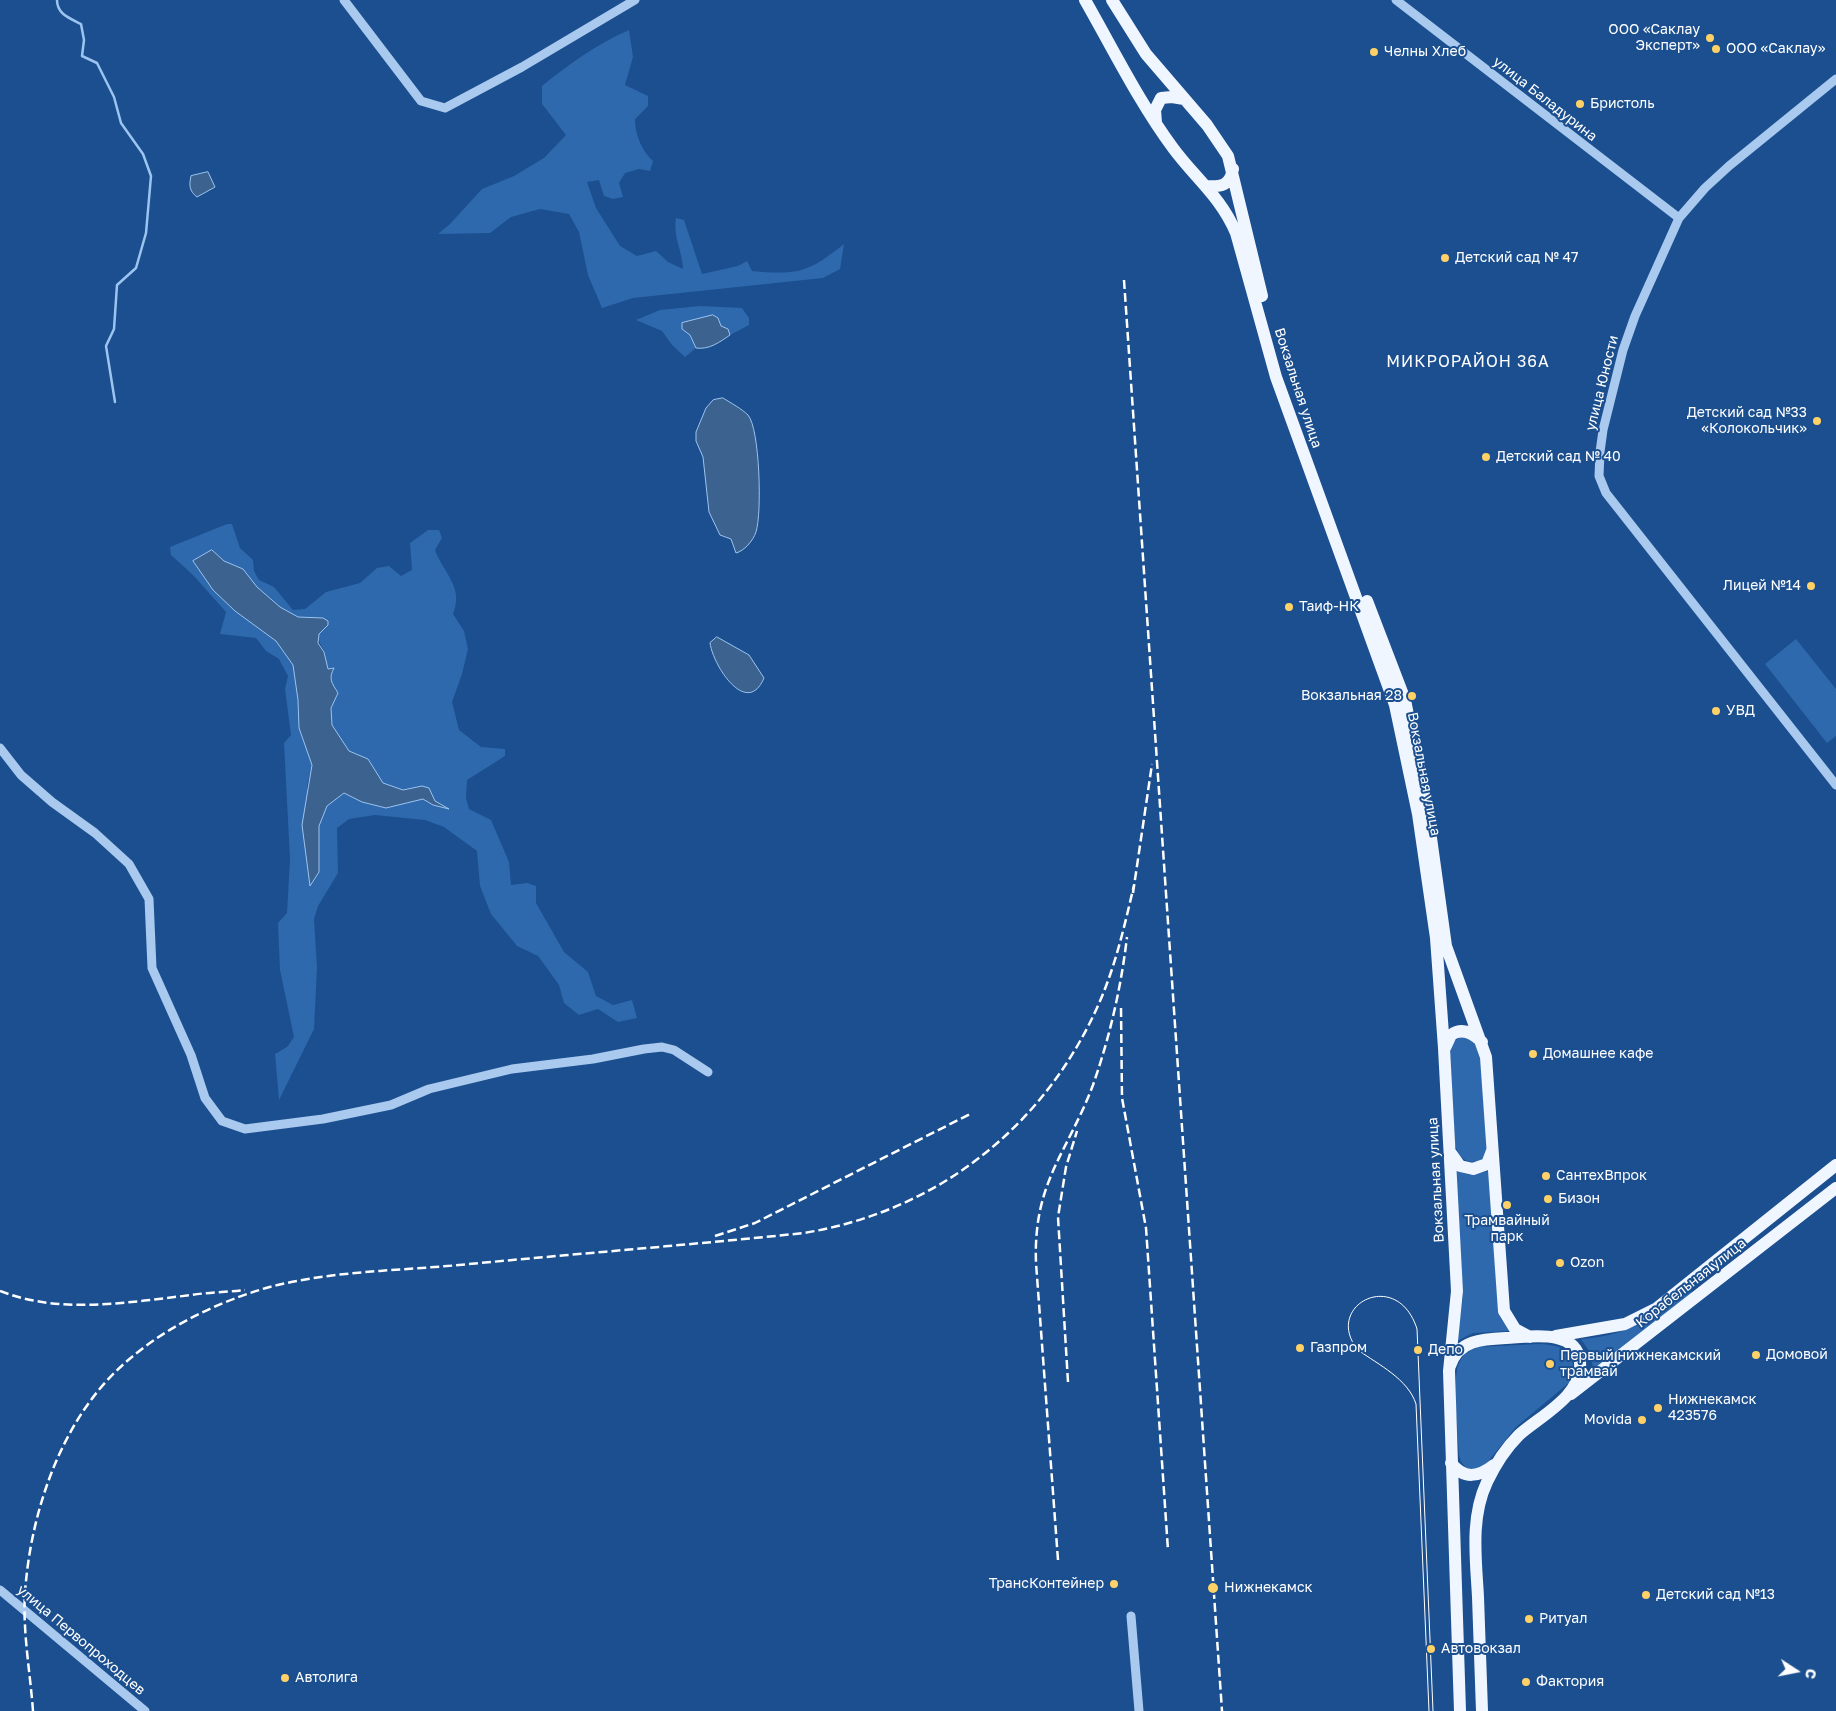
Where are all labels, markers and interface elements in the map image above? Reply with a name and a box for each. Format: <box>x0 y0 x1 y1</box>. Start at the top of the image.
place label: ООО «Саклау Эксперт» <box>1608 22 1700 54</box>
marker: ООО «Саклау Эксперт» <box>1704 32 1716 44</box>
place label: ООО «Саклау» <box>1726 41 1825 57</box>
marker: ООО «Саклау» <box>1710 43 1722 55</box>
place label: Челны Хлеб <box>1384 44 1466 60</box>
marker: Челны Хлеб <box>1368 46 1380 58</box>
street label: улица Баладурина <box>1490 53 1600 145</box>
place label: Бристоль <box>1590 96 1655 112</box>
marker: Бристоль <box>1574 98 1586 110</box>
place label: Детский сад № 47 <box>1455 250 1578 266</box>
marker: Детский сад № 47 <box>1439 252 1451 264</box>
street label: Вокзальная улица <box>1271 326 1325 450</box>
street label: улица Юности <box>1582 334 1622 432</box>
district label: МИКРОРАЙОН 36А <box>1385 352 1551 372</box>
place label: Детский сад №33 «Колокольчик» <box>1687 405 1807 438</box>
marker: Детский сад №33 «Колокольчик» <box>1811 415 1823 427</box>
place label: Детский сад № 40 <box>1496 449 1621 465</box>
marker: Детский сад № 40 <box>1480 451 1492 463</box>
place label: Лицей №14 <box>1723 578 1801 594</box>
marker: Лицей №14 <box>1805 580 1817 592</box>
place label: Таиф-НК <box>1299 599 1359 615</box>
marker: Таиф-НК <box>1283 601 1295 613</box>
place label: Вокзальная 28 <box>1301 688 1402 704</box>
marker: Вокзальная 28 <box>1406 690 1418 702</box>
place label: УВД <box>1726 703 1755 719</box>
marker: УВД <box>1710 705 1722 717</box>
street label: Вокзальная улица <box>1404 711 1444 837</box>
place label: Домашнее кафе <box>1543 1046 1653 1062</box>
marker: Домашнее кафе <box>1527 1048 1539 1060</box>
street label: Вокзальная улица <box>1424 1117 1448 1243</box>
place label: СантехВпрок <box>1556 1168 1647 1184</box>
marker: СантехВпрок <box>1540 1170 1552 1182</box>
place label: Бизон <box>1558 1191 1600 1207</box>
marker: Бизон <box>1542 1193 1554 1205</box>
marker: Трамвайный парк <box>1501 1199 1513 1211</box>
place label: Трамвайный парк <box>1464 1213 1550 1246</box>
street label: Корабельная улица <box>1633 1235 1749 1331</box>
place label: Ozon <box>1570 1255 1604 1271</box>
marker: Ozon <box>1554 1257 1566 1269</box>
place label: Газпром <box>1310 1340 1367 1356</box>
marker: Газпром <box>1294 1342 1306 1354</box>
place label: Депо <box>1428 1342 1463 1358</box>
marker: Депо <box>1412 1344 1424 1356</box>
place label: Домовой <box>1766 1347 1828 1363</box>
place label: Первый нижнекамский трамвай <box>1560 1348 1721 1380</box>
marker: Домовой <box>1750 1349 1762 1361</box>
marker: Первый нижнекамский трамвай <box>1544 1358 1556 1370</box>
place label: Нижнекамск 423576 <box>1668 1392 1757 1424</box>
marker: Нижнекамск 423576 <box>1652 1402 1664 1414</box>
place label: Movida <box>1584 1412 1632 1428</box>
marker: Movida <box>1636 1414 1648 1426</box>
place label: ТрансКонтейнер <box>989 1576 1104 1592</box>
marker: ТрансКонтейнер <box>1108 1578 1120 1590</box>
place label: Нижнекамск <box>1224 1580 1313 1596</box>
street label: улица Первопроходцев <box>14 1581 148 1699</box>
marker: Нижнекамск <box>1206 1581 1220 1595</box>
place label: Детский сад №13 <box>1656 1587 1775 1603</box>
marker: Детский сад №13 <box>1640 1589 1652 1601</box>
place label: Ритуал <box>1539 1611 1587 1627</box>
marker: Ритуал <box>1523 1613 1535 1625</box>
place label: Автовокзал <box>1441 1641 1521 1657</box>
marker: Автовокзал <box>1425 1643 1437 1655</box>
north arrow <box>1771 1646 1821 1696</box>
text: С <box>1802 1667 1821 1680</box>
place label: Автолига <box>295 1670 358 1686</box>
marker: Автолига <box>279 1672 291 1684</box>
place label: Фактория <box>1536 1674 1604 1690</box>
marker: Фактория <box>1520 1676 1532 1688</box>

